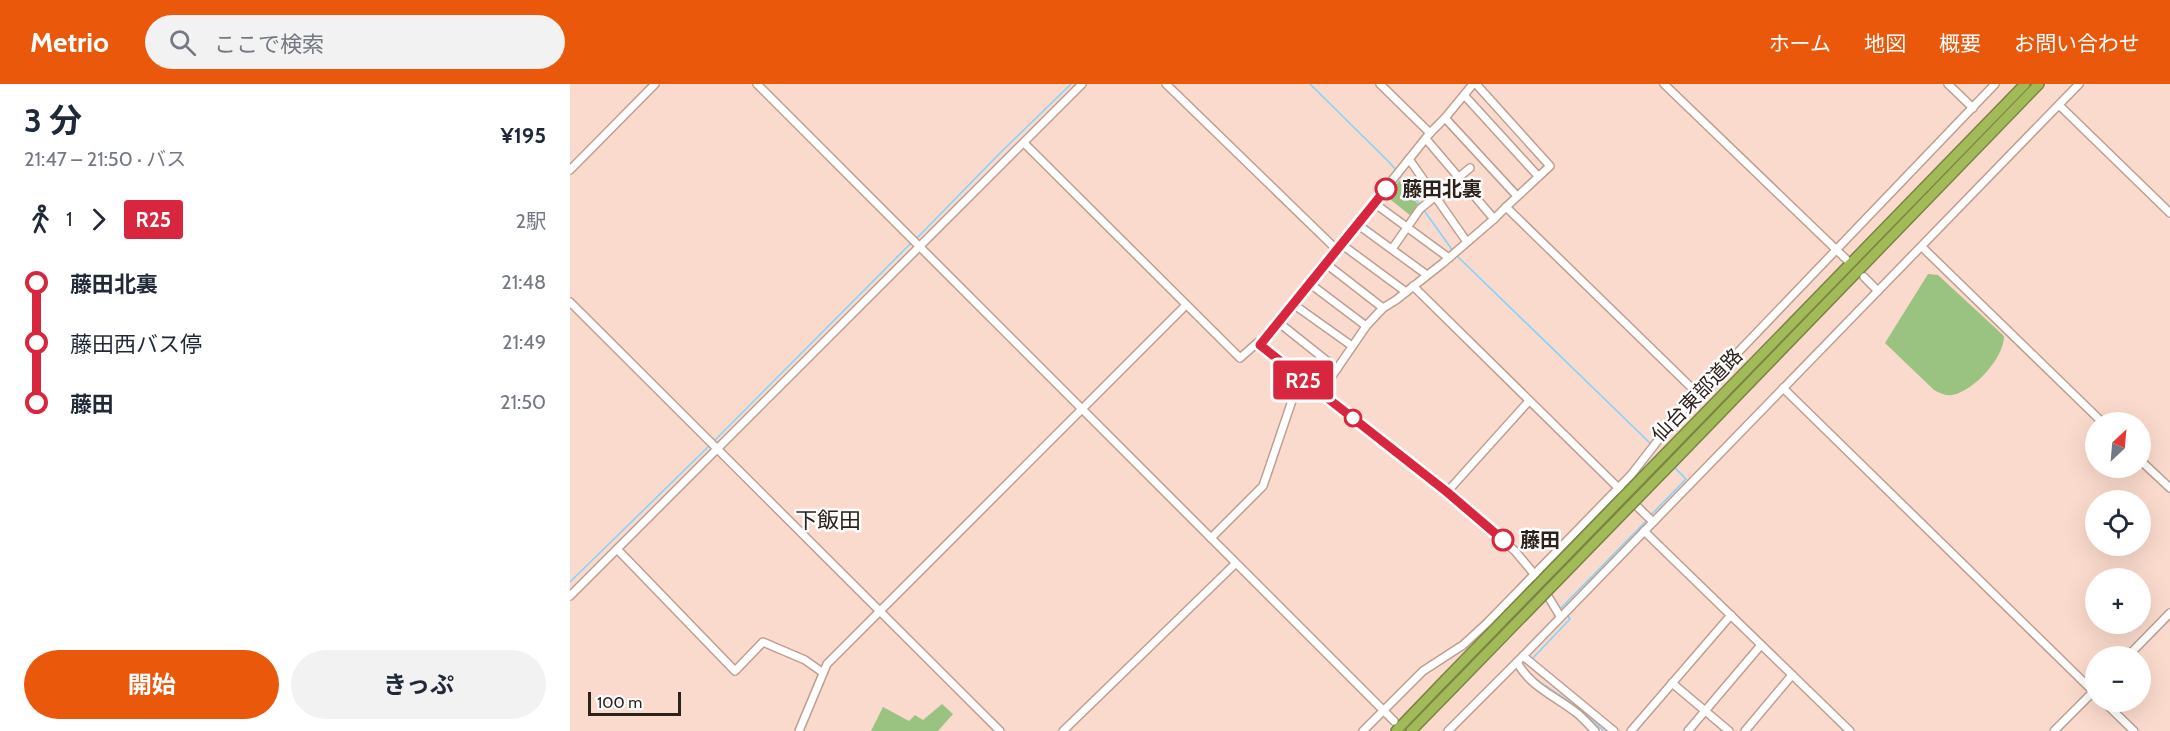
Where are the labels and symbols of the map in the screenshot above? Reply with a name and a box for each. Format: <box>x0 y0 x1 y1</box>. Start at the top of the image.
place label: 藤田北裏 <box>1402 177 1482 201</box>
marker: 藤田北裏 <box>1375 178 1397 200</box>
street label: 仙台東部道路 <box>1647 344 1747 446</box>
line badge: R25 <box>1268 360 1338 400</box>
unlabelled marker <box>1344 409 1362 427</box>
north arrow <box>2085 412 2151 478</box>
district label: 下飯田 <box>795 507 861 534</box>
place label: 藤田 <box>1520 528 1560 552</box>
marker: 藤田 <box>1492 529 1514 551</box>
scale bar <box>588 689 681 716</box>

